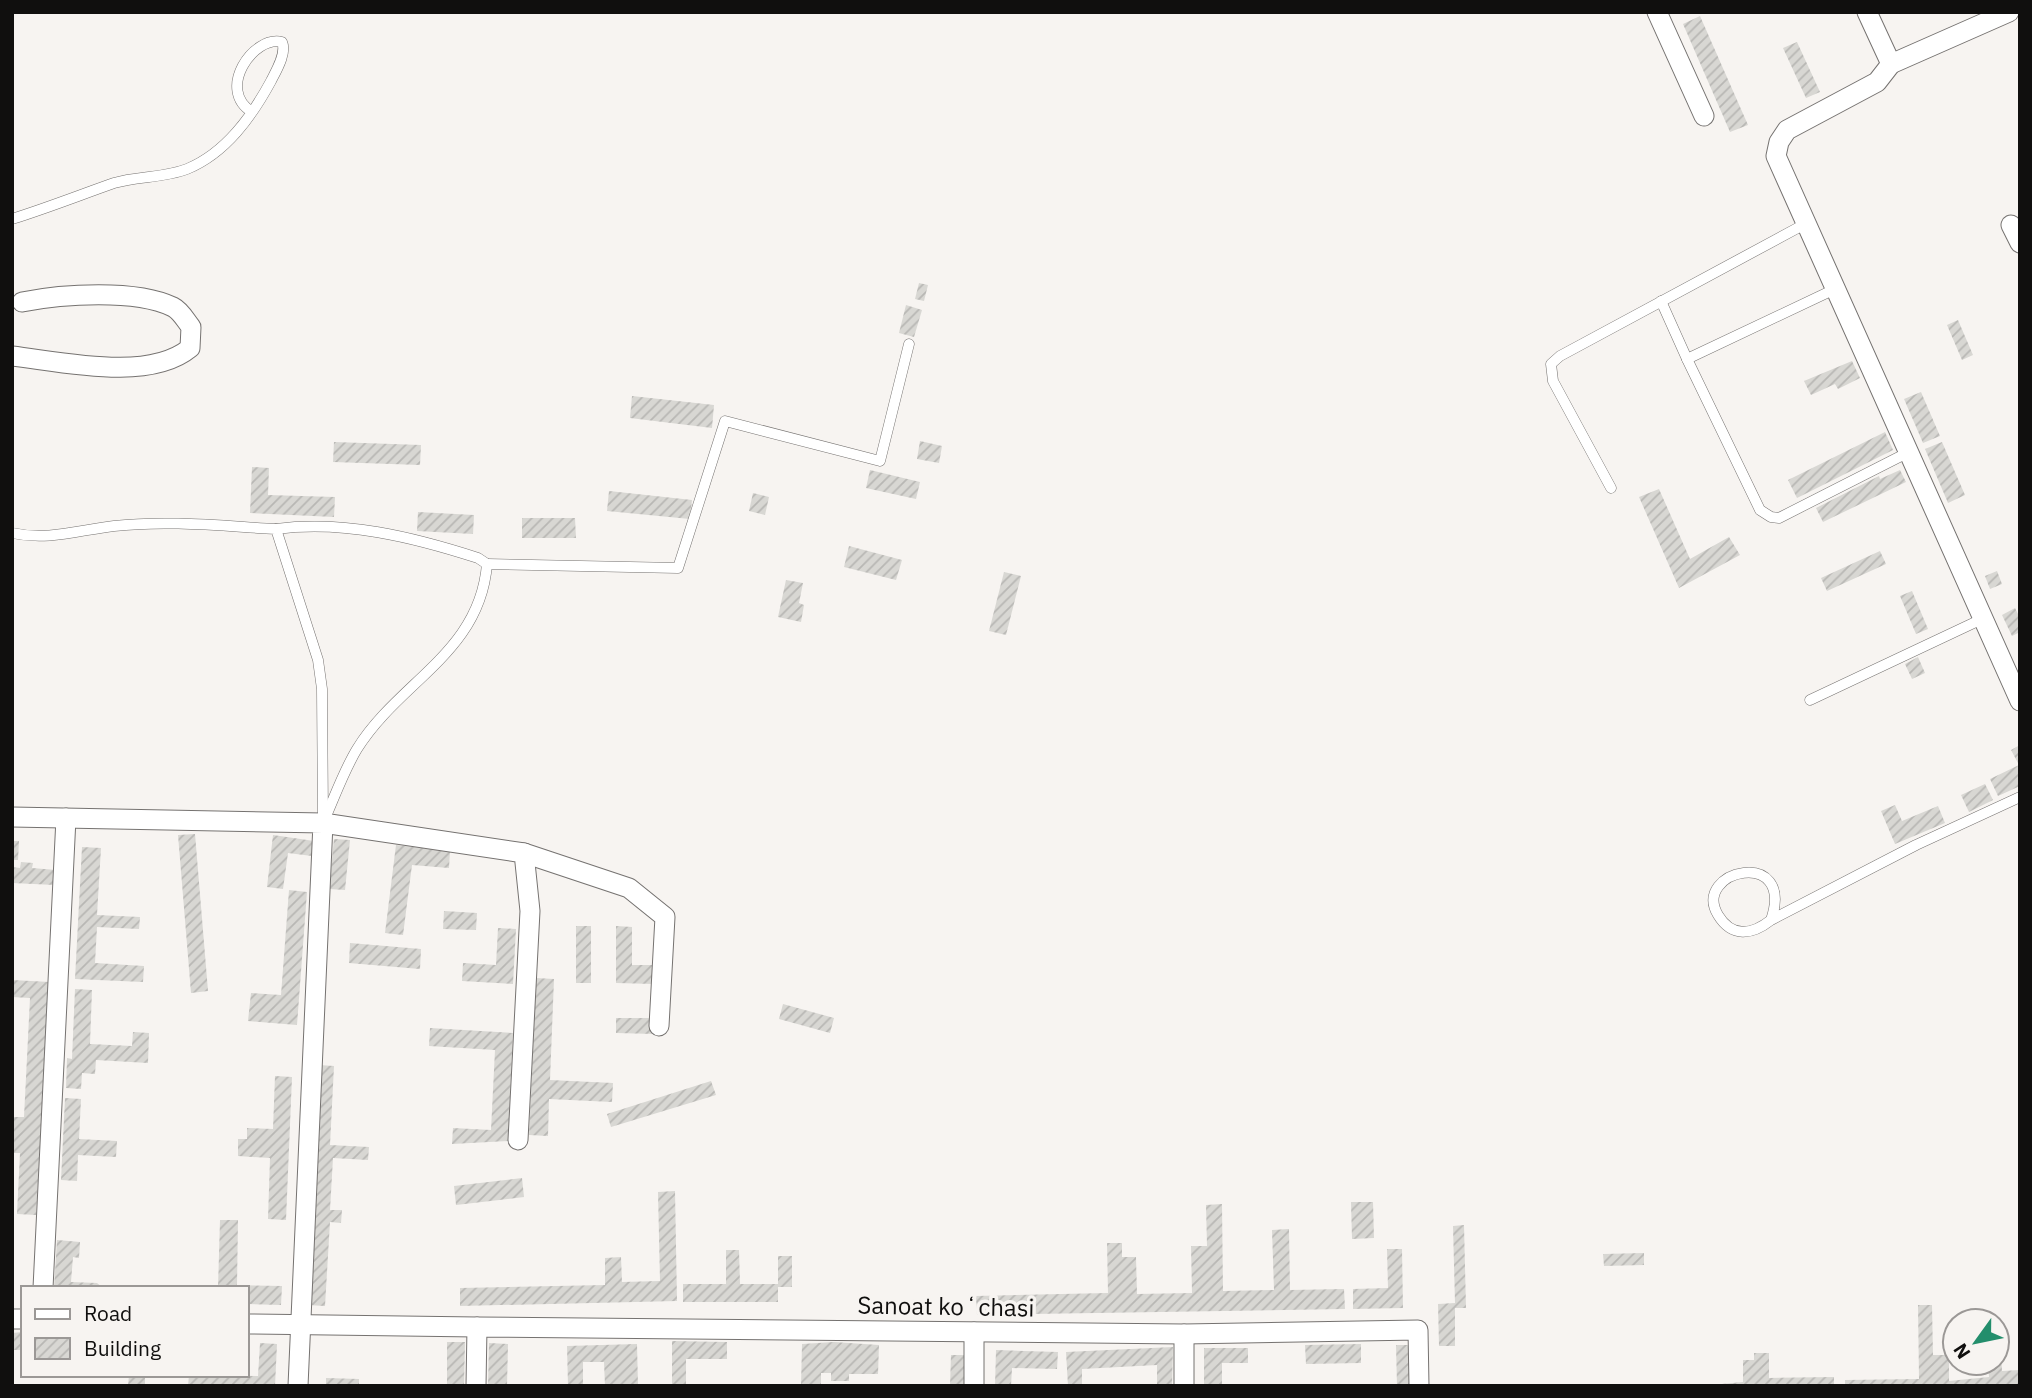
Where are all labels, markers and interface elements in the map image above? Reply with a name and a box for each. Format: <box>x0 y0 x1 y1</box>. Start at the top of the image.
legend <box>21 1286 248 1377</box>
street label: Sanoat koʻchasi <box>857 1288 1035 1324</box>
text: Road <box>84 1299 132 1327</box>
north arrow <box>1941 1307 2011 1377</box>
text: Building <box>84 1334 161 1362</box>
text: N <box>1948 1339 1976 1364</box>

